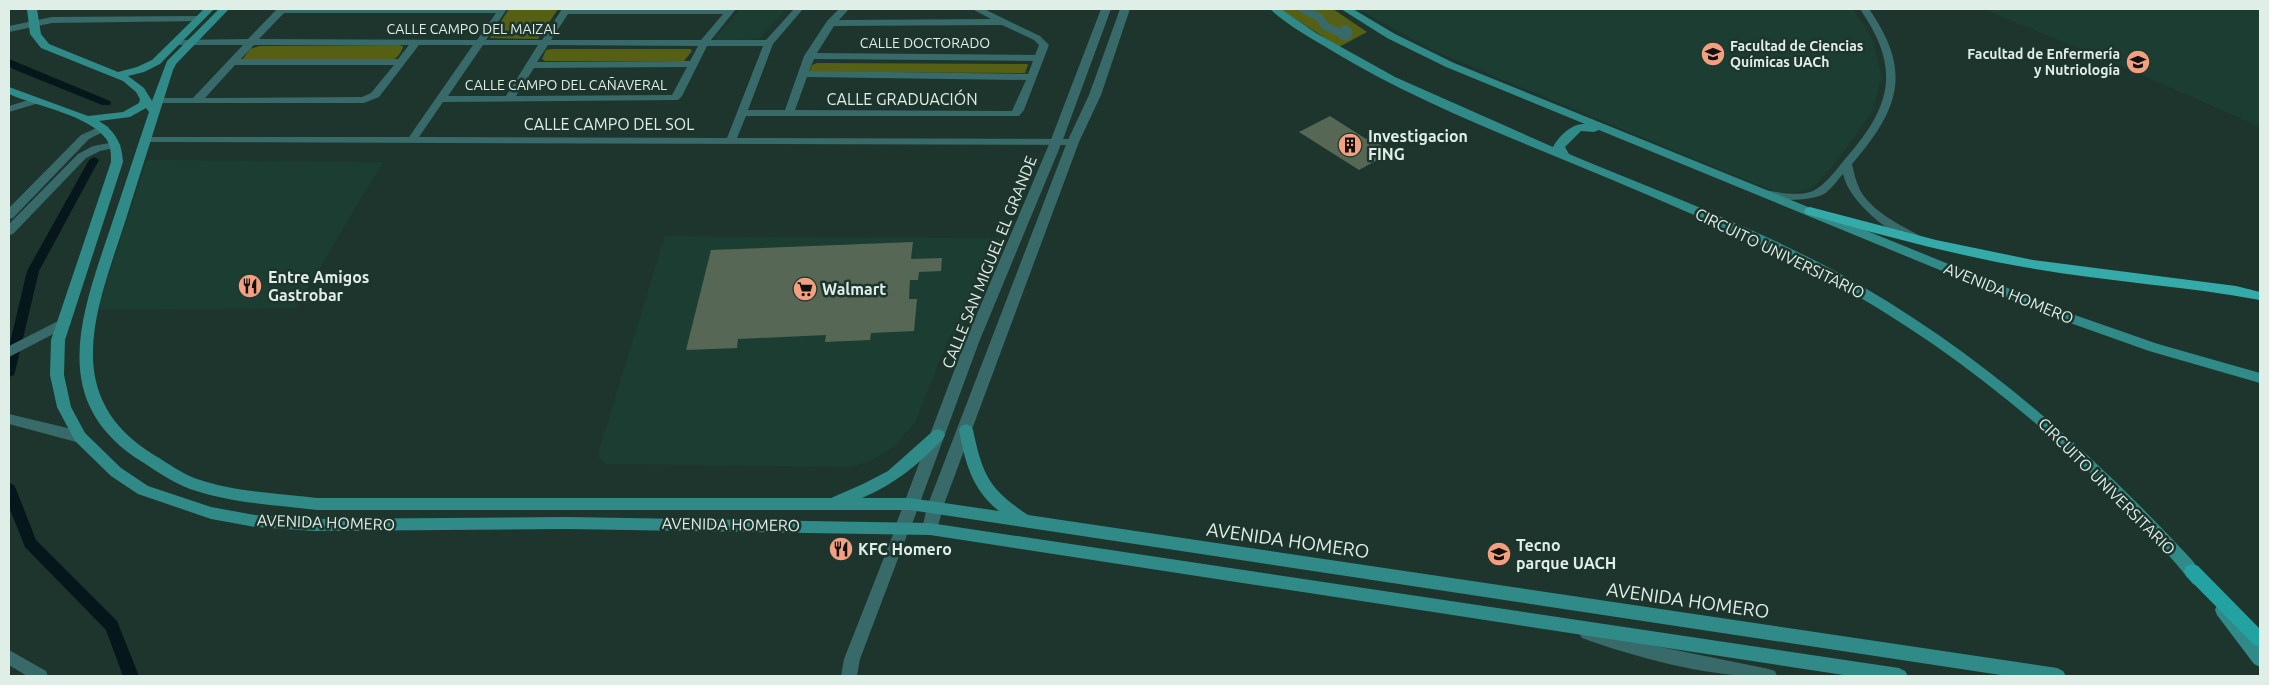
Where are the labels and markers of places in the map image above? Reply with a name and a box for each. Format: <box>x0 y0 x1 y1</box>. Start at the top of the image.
place label: Facultad de Ciencias Químicas UACh <box>1730 38 1864 70</box>
school or university icon: Facultad de Ciencias Químicas UACh <box>1700 41 1726 67</box>
place label: Facultad de Enfermería y Nutriología <box>1967 46 2120 78</box>
school or university icon: Facultad de Enfermería y Nutriología <box>2125 49 2151 75</box>
place label: Investigacion FING <box>1368 127 1468 163</box>
building icon: Investigacion FING <box>1337 132 1363 158</box>
place label: Entre Amigos Gastrobar <box>268 268 369 304</box>
restaurant icon: Entre Amigos Gastrobar <box>237 273 263 299</box>
supermarket icon: Walmart <box>792 276 818 302</box>
place label: Walmart <box>822 280 886 298</box>
restaurant icon: KFC Homero <box>828 536 854 562</box>
place label: Tecno parque UACH <box>1516 536 1616 572</box>
place label: KFC Homero <box>858 540 952 558</box>
school or university icon: Tecno parque UACH <box>1486 541 1512 567</box>

